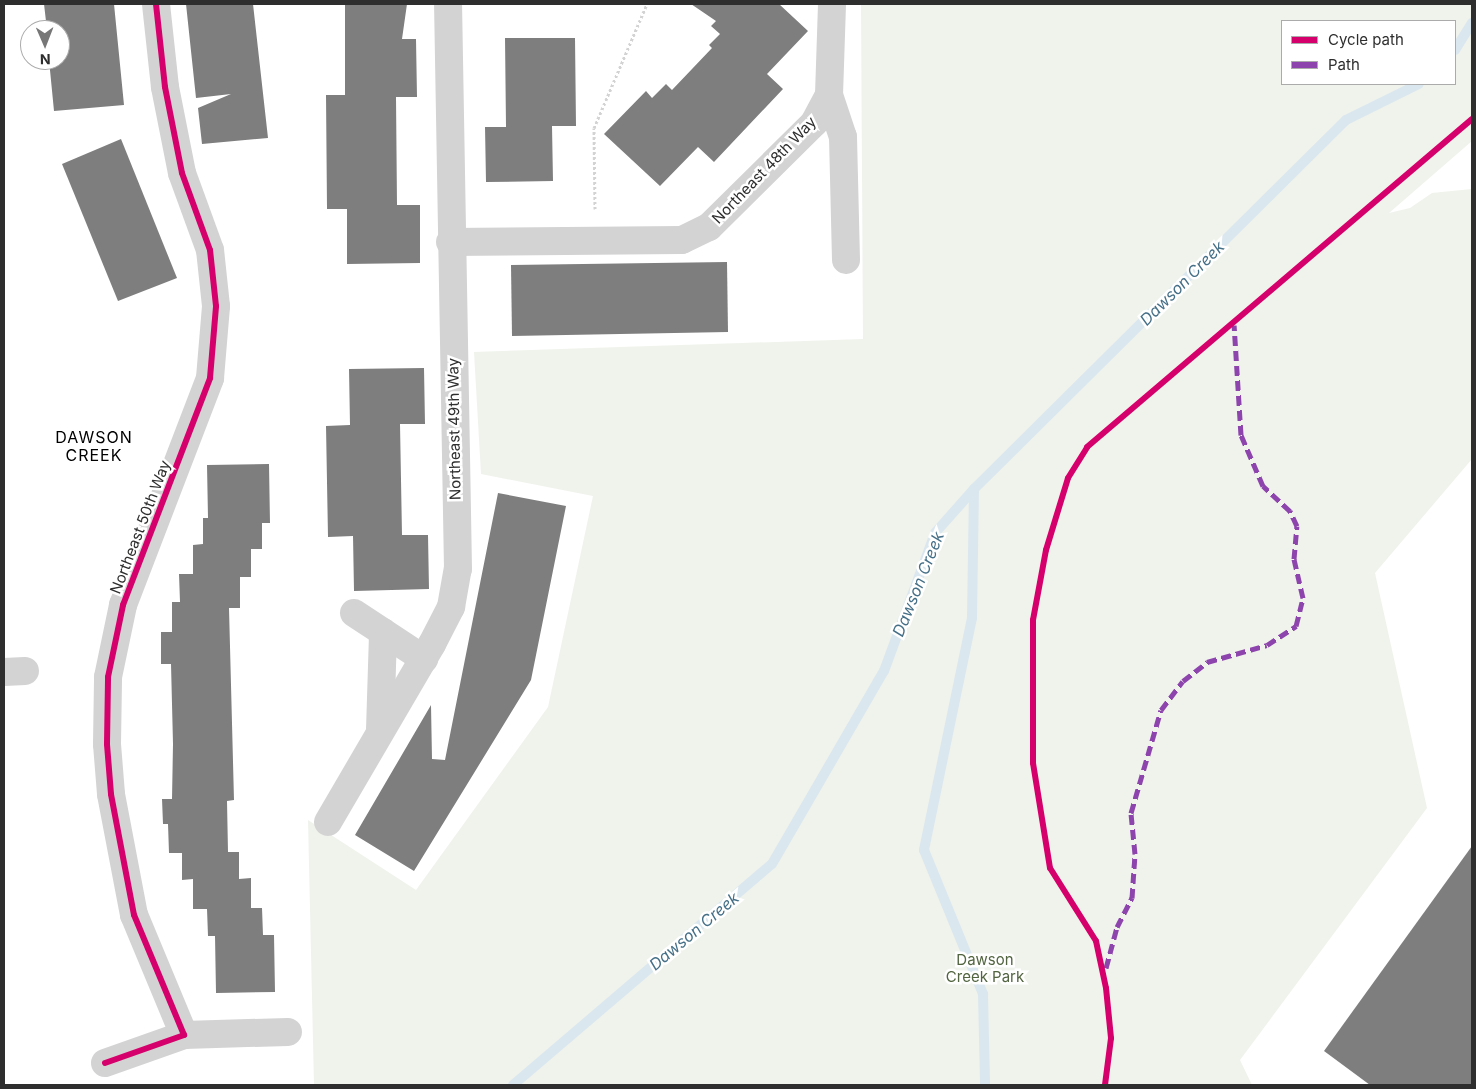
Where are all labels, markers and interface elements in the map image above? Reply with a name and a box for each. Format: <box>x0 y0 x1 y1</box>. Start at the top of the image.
north arrow <box>20 20 70 70</box>
legend <box>1281 20 1456 85</box>
text: Cycle path <box>1328 30 1404 49</box>
text: N <box>40 51 51 68</box>
text: Path <box>1328 55 1360 74</box>
street label: Northeast 48th Way <box>708 113 820 227</box>
water label: Dawson Creek <box>1136 237 1228 329</box>
street label: Northeast 49th Way <box>444 358 464 500</box>
district label: DAWSON CREEK <box>55 427 133 465</box>
street label: Northeast 50th Way <box>106 458 174 596</box>
water label: Dawson Creek <box>888 529 948 639</box>
water label: Dawson Creek <box>645 888 743 974</box>
park label: Dawson Creek Park <box>946 950 1024 985</box>

